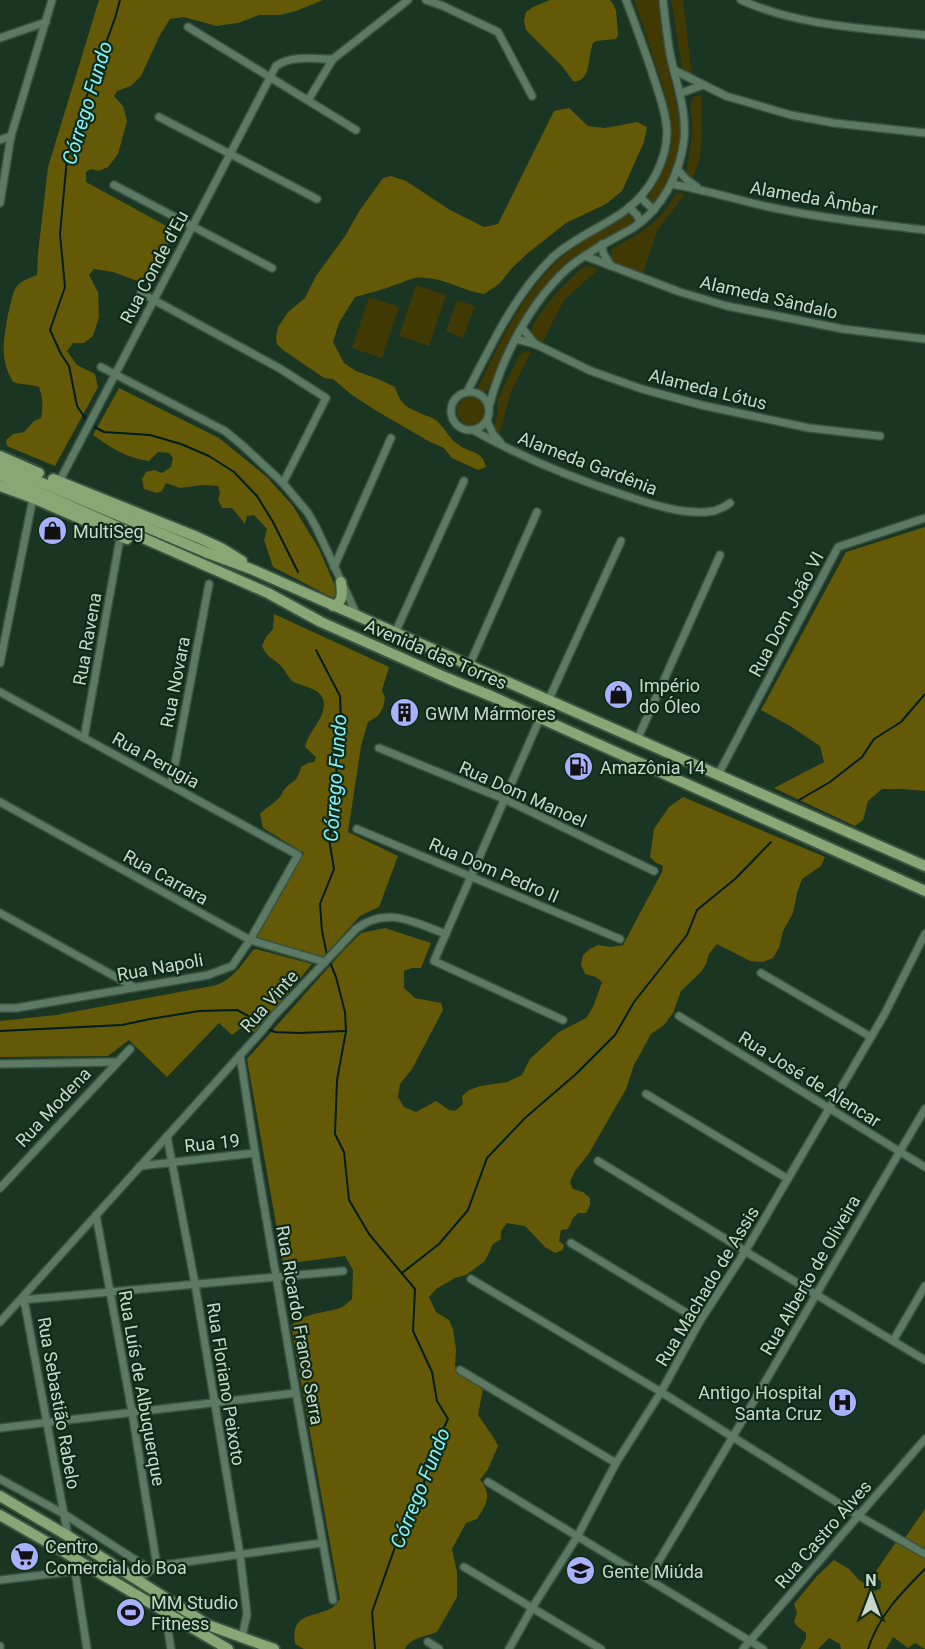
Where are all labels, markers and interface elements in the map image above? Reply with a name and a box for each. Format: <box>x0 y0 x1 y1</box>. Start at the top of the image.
water label: Córrego Fundo <box>57 38 117 168</box>
street label: Alameda Âmbar <box>749 176 879 220</box>
street label: Rua Conde d'Eu <box>115 207 193 327</box>
street label: Alameda Sândalo <box>698 271 840 323</box>
street label: Alameda Lótus <box>647 364 769 414</box>
street label: Alameda Gardênia <box>515 427 661 499</box>
shop icon: MultiSeg <box>36 515 68 547</box>
place label: MultiSeg <box>73 521 144 542</box>
street label: Rua Dom João VI <box>744 548 828 680</box>
street label: Rua Ravena <box>69 591 105 687</box>
street label: Avenida das Torres <box>362 615 510 693</box>
street label: Rua Novara <box>156 635 194 729</box>
place label: Império do Óleo <box>639 675 700 717</box>
shop icon: Império do Óleo <box>602 679 634 711</box>
building icon: GWM Mármores <box>388 697 420 729</box>
place label: GWM Mármores <box>425 703 556 724</box>
water label: Córrego Fundo <box>319 713 351 843</box>
street label: Rua Perugia <box>109 727 203 793</box>
fuel station icon: Amazônia 14 <box>563 751 595 783</box>
street label: Rua Dom Manoel <box>456 756 590 832</box>
place label: Amazônia 14 <box>600 757 705 778</box>
street label: Rua Dom Pedro II <box>426 833 562 907</box>
street label: Rua Carrara <box>120 845 212 909</box>
street label: Rua Napoli <box>115 949 205 985</box>
street label: Rua Vinte <box>236 966 302 1036</box>
street label: Rua José de Alencar <box>735 1027 885 1131</box>
street label: Rua Modena <box>11 1063 95 1151</box>
street label: Rua 19 <box>183 1130 241 1156</box>
street label: Rua Alberto de Oliveira <box>756 1191 864 1359</box>
street label: Rua Machado de Assis <box>651 1202 763 1370</box>
street label: Rua Ricardo Franco Serra <box>272 1224 328 1426</box>
street label: Rua Luís de Albuquerque <box>114 1289 170 1487</box>
street label: Rua Floriano Peixoto <box>203 1301 249 1467</box>
street label: Rua Sebastião Rabelo <box>33 1315 85 1491</box>
place label: Antigo Hospital Santa Cruz <box>698 1382 822 1424</box>
hospital icon: Antigo Hospital Santa Cruz <box>827 1386 859 1418</box>
water label: Córrego Fundo <box>385 1424 455 1552</box>
street label: Rua Castro Alves <box>770 1476 876 1592</box>
place label: Centro Comercial do Boa <box>45 1536 187 1578</box>
supermarket icon: Centro Comercial do Boa <box>8 1540 40 1572</box>
school or university icon: Gente Miúda <box>565 1555 597 1587</box>
place label: Gente Miúda <box>602 1561 704 1582</box>
north arrow <box>841 1565 901 1625</box>
text: N <box>865 1571 877 1590</box>
place label: MM Studio Fitness <box>151 1592 238 1634</box>
sports icon: MM Studio Fitness <box>114 1596 146 1628</box>

